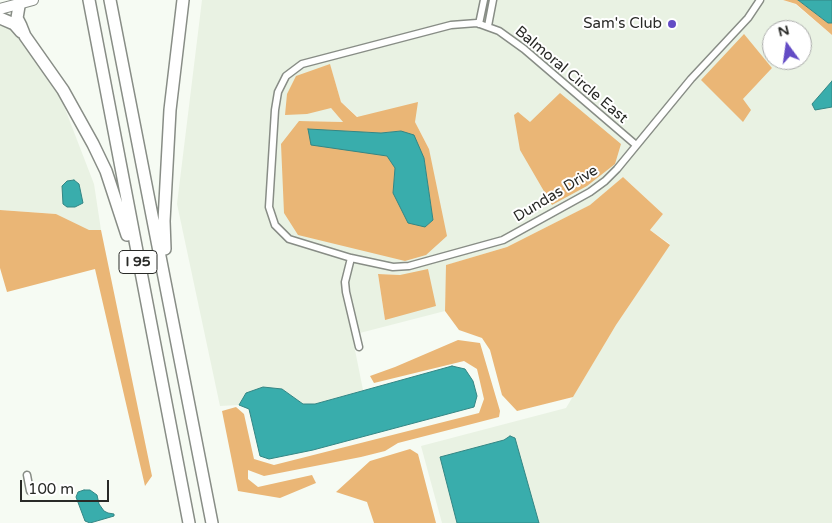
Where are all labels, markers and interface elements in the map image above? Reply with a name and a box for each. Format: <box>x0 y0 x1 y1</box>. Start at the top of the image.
place label: Sam's Club <box>583 15 662 33</box>
marker: Sam's Club <box>666 18 678 30</box>
north arrow <box>762 20 812 70</box>
text: N <box>776 21 791 41</box>
street label: Balmoral Circle East <box>511 23 631 127</box>
street label: Dundas Drive <box>510 162 602 226</box>
road number: I 95 <box>119 250 157 274</box>
scale bar <box>22 470 111 502</box>
text: 100 m <box>28 480 74 498</box>

